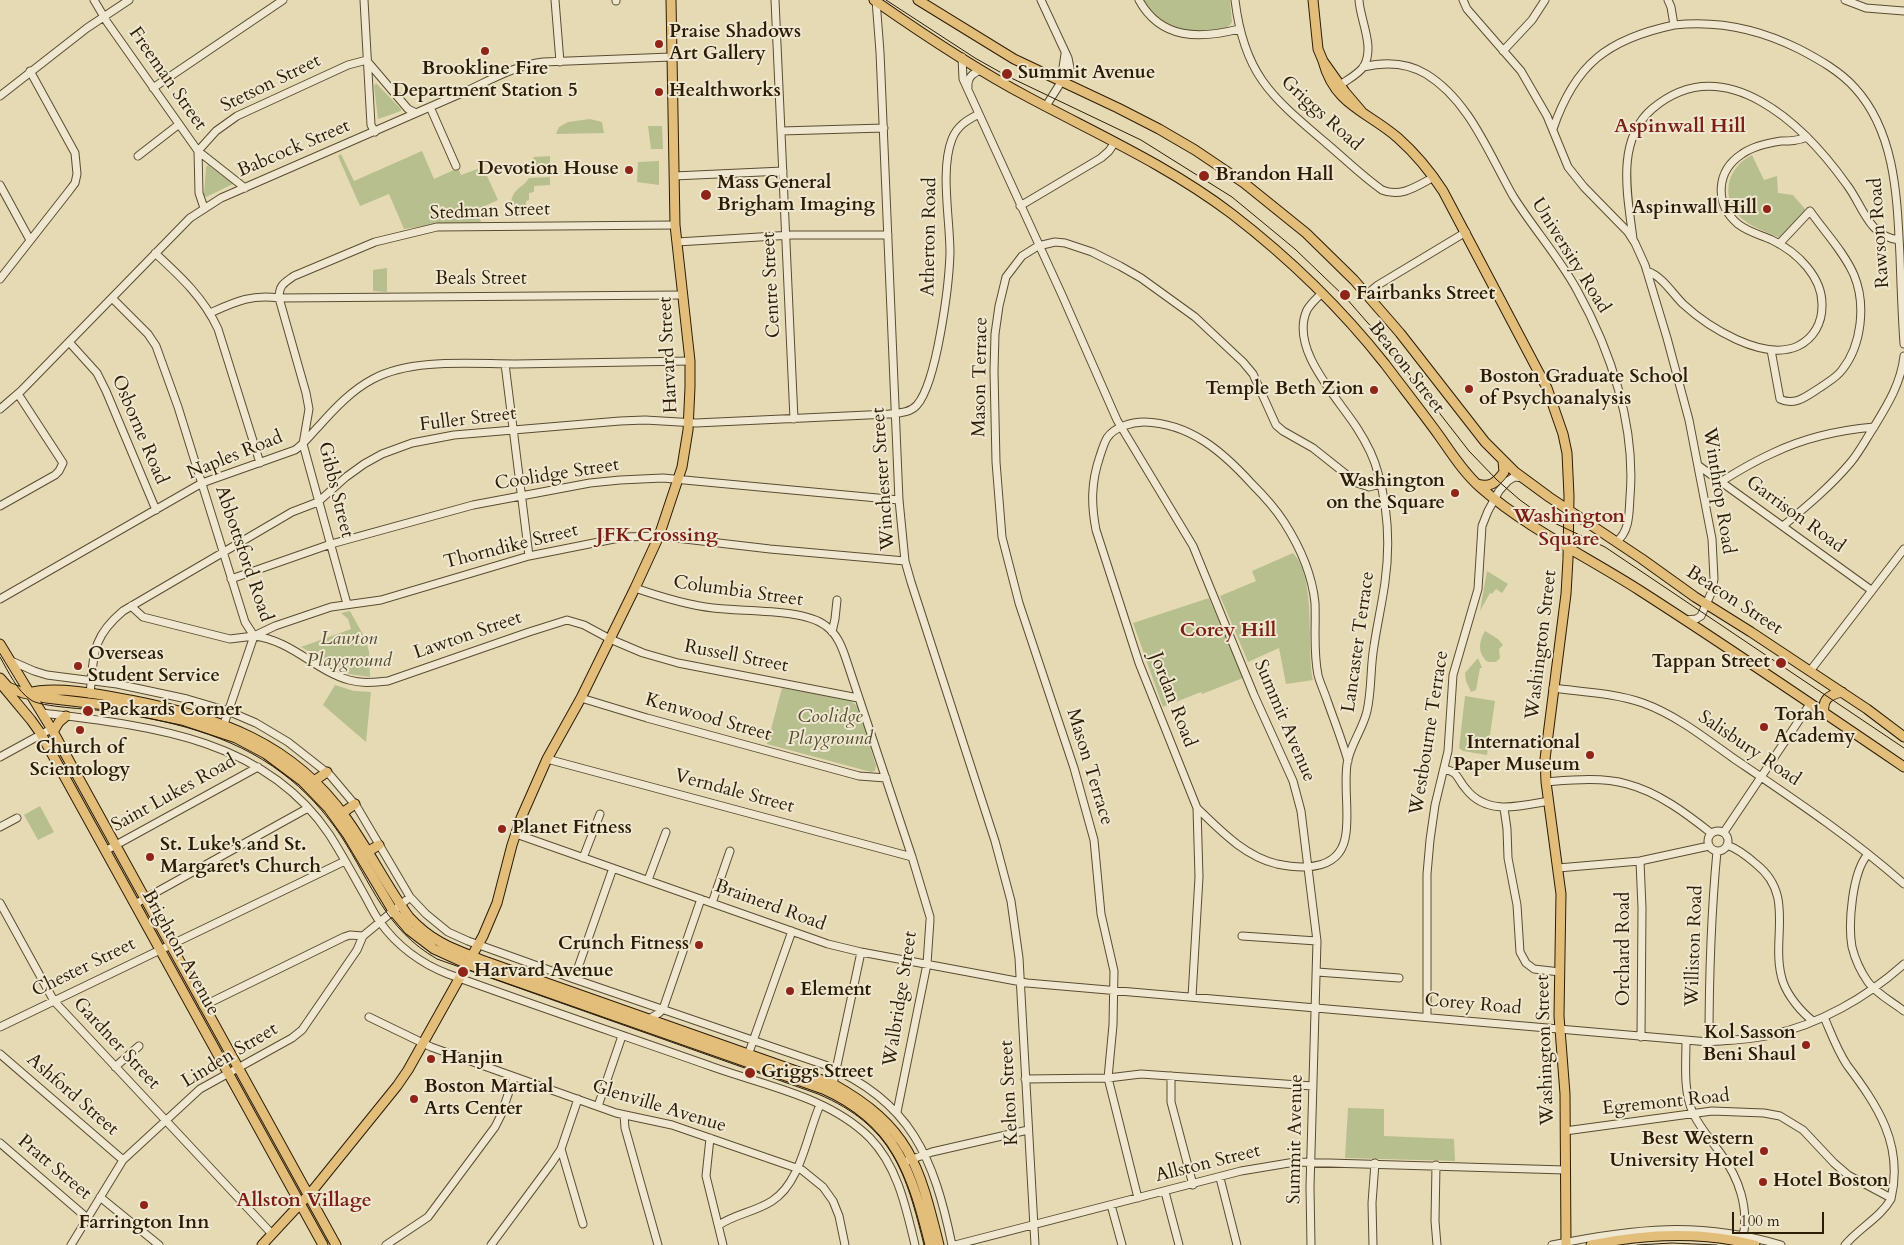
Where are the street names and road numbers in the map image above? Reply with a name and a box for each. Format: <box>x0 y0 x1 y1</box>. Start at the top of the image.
street label: Freeman Street <box>123 23 211 135</box>
street label: Stetson Street <box>217 50 325 118</box>
street label: Griggs Road <box>1276 71 1366 157</box>
street label: Babcock Street <box>234 115 354 183</box>
street label: Atherton Road <box>918 177 942 297</box>
street label: Rawson Road <box>1865 177 1895 289</box>
street label: University Road <box>1526 194 1614 318</box>
street label: Stedman Street <box>430 199 550 225</box>
street label: Centre Street <box>758 231 786 339</box>
street label: Beals Street <box>435 269 527 291</box>
street label: Harvard Street <box>655 296 683 414</box>
street label: Mason Terrace <box>969 317 993 437</box>
street label: Beacon Street <box>1363 318 1449 418</box>
street label: Osborne Road <box>106 372 172 488</box>
street label: Fuller Street <box>418 403 518 437</box>
street label: Winchester Street <box>868 407 900 551</box>
street label: Naples Road <box>184 426 286 486</box>
street label: Winthrop Road <box>1697 426 1739 556</box>
street label: Gibbs Street <box>312 440 358 540</box>
street label: Coolidge Street <box>493 454 621 496</box>
street label: Garrison Road <box>1741 471 1849 559</box>
street label: Abbottsford Road <box>209 483 277 625</box>
street label: Thorndike Street <box>442 519 580 575</box>
street label: Beacon Street <box>1682 561 1786 641</box>
street label: Washington Street <box>1522 569 1562 721</box>
street label: Lancaster Terrace <box>1338 570 1380 714</box>
street label: Columbia Street <box>672 572 804 612</box>
street label: Lawton Street <box>411 607 525 665</box>
street label: Russell Street <box>682 636 790 678</box>
street label: Jordan Road <box>1144 649 1200 751</box>
street label: Westbourne Terrace <box>1406 649 1454 817</box>
street label: Summit Avenue <box>1248 657 1320 785</box>
street label: Kenwood Street <box>642 689 774 747</box>
street label: Mason Terrace <box>1060 706 1118 828</box>
street label: Salisbury Road <box>1693 706 1805 792</box>
street label: Saint Lukes Road <box>108 750 240 838</box>
street label: Verndale Street <box>672 765 796 819</box>
street label: Brainerd Road <box>711 875 829 937</box>
street label: Williston Road <box>1681 885 1709 1007</box>
street label: Brighton Avenue <box>136 886 224 1020</box>
street label: Orchard Road <box>1614 892 1636 1006</box>
street label: Walbridge Street <box>879 930 923 1068</box>
street label: Chester Street <box>29 933 139 1003</box>
street label: Washington Street <box>1532 974 1560 1126</box>
street label: Corey Road <box>1424 989 1522 1021</box>
street label: Gardner Street <box>68 993 164 1095</box>
street label: Linden Street <box>178 1018 282 1094</box>
street label: Kelton Street <box>996 1040 1024 1146</box>
street label: Ashford Street <box>21 1049 123 1141</box>
street label: Summit Avenue <box>1283 1074 1309 1204</box>
street label: Glenville Avenue <box>589 1076 729 1138</box>
street label: Egremont Road <box>1601 1085 1731 1121</box>
street label: Pratt Street <box>13 1131 95 1205</box>
street label: Allston Street <box>1153 1140 1263 1188</box>

